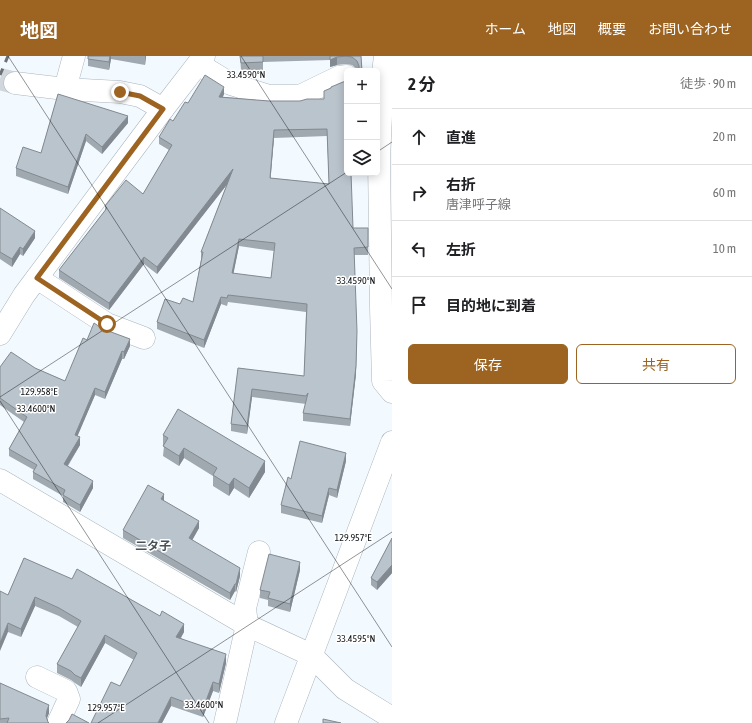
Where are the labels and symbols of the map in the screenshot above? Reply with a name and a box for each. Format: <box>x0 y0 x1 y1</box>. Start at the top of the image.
text: 33.4590°N <box>227 69 265 80</box>
route end <box>111 83 129 101</box>
text: 33.4590°N <box>337 275 375 286</box>
route start <box>98 315 116 333</box>
text: 129.958°E <box>21 386 58 397</box>
text: 33.4600°N <box>17 403 55 414</box>
text: 129.957°E <box>335 532 372 543</box>
district label: 二タ子 <box>135 539 171 553</box>
text: 33.4595°N <box>337 633 375 644</box>
text: 33.4600°N <box>185 699 223 710</box>
text: 129.957°E <box>88 702 125 713</box>

